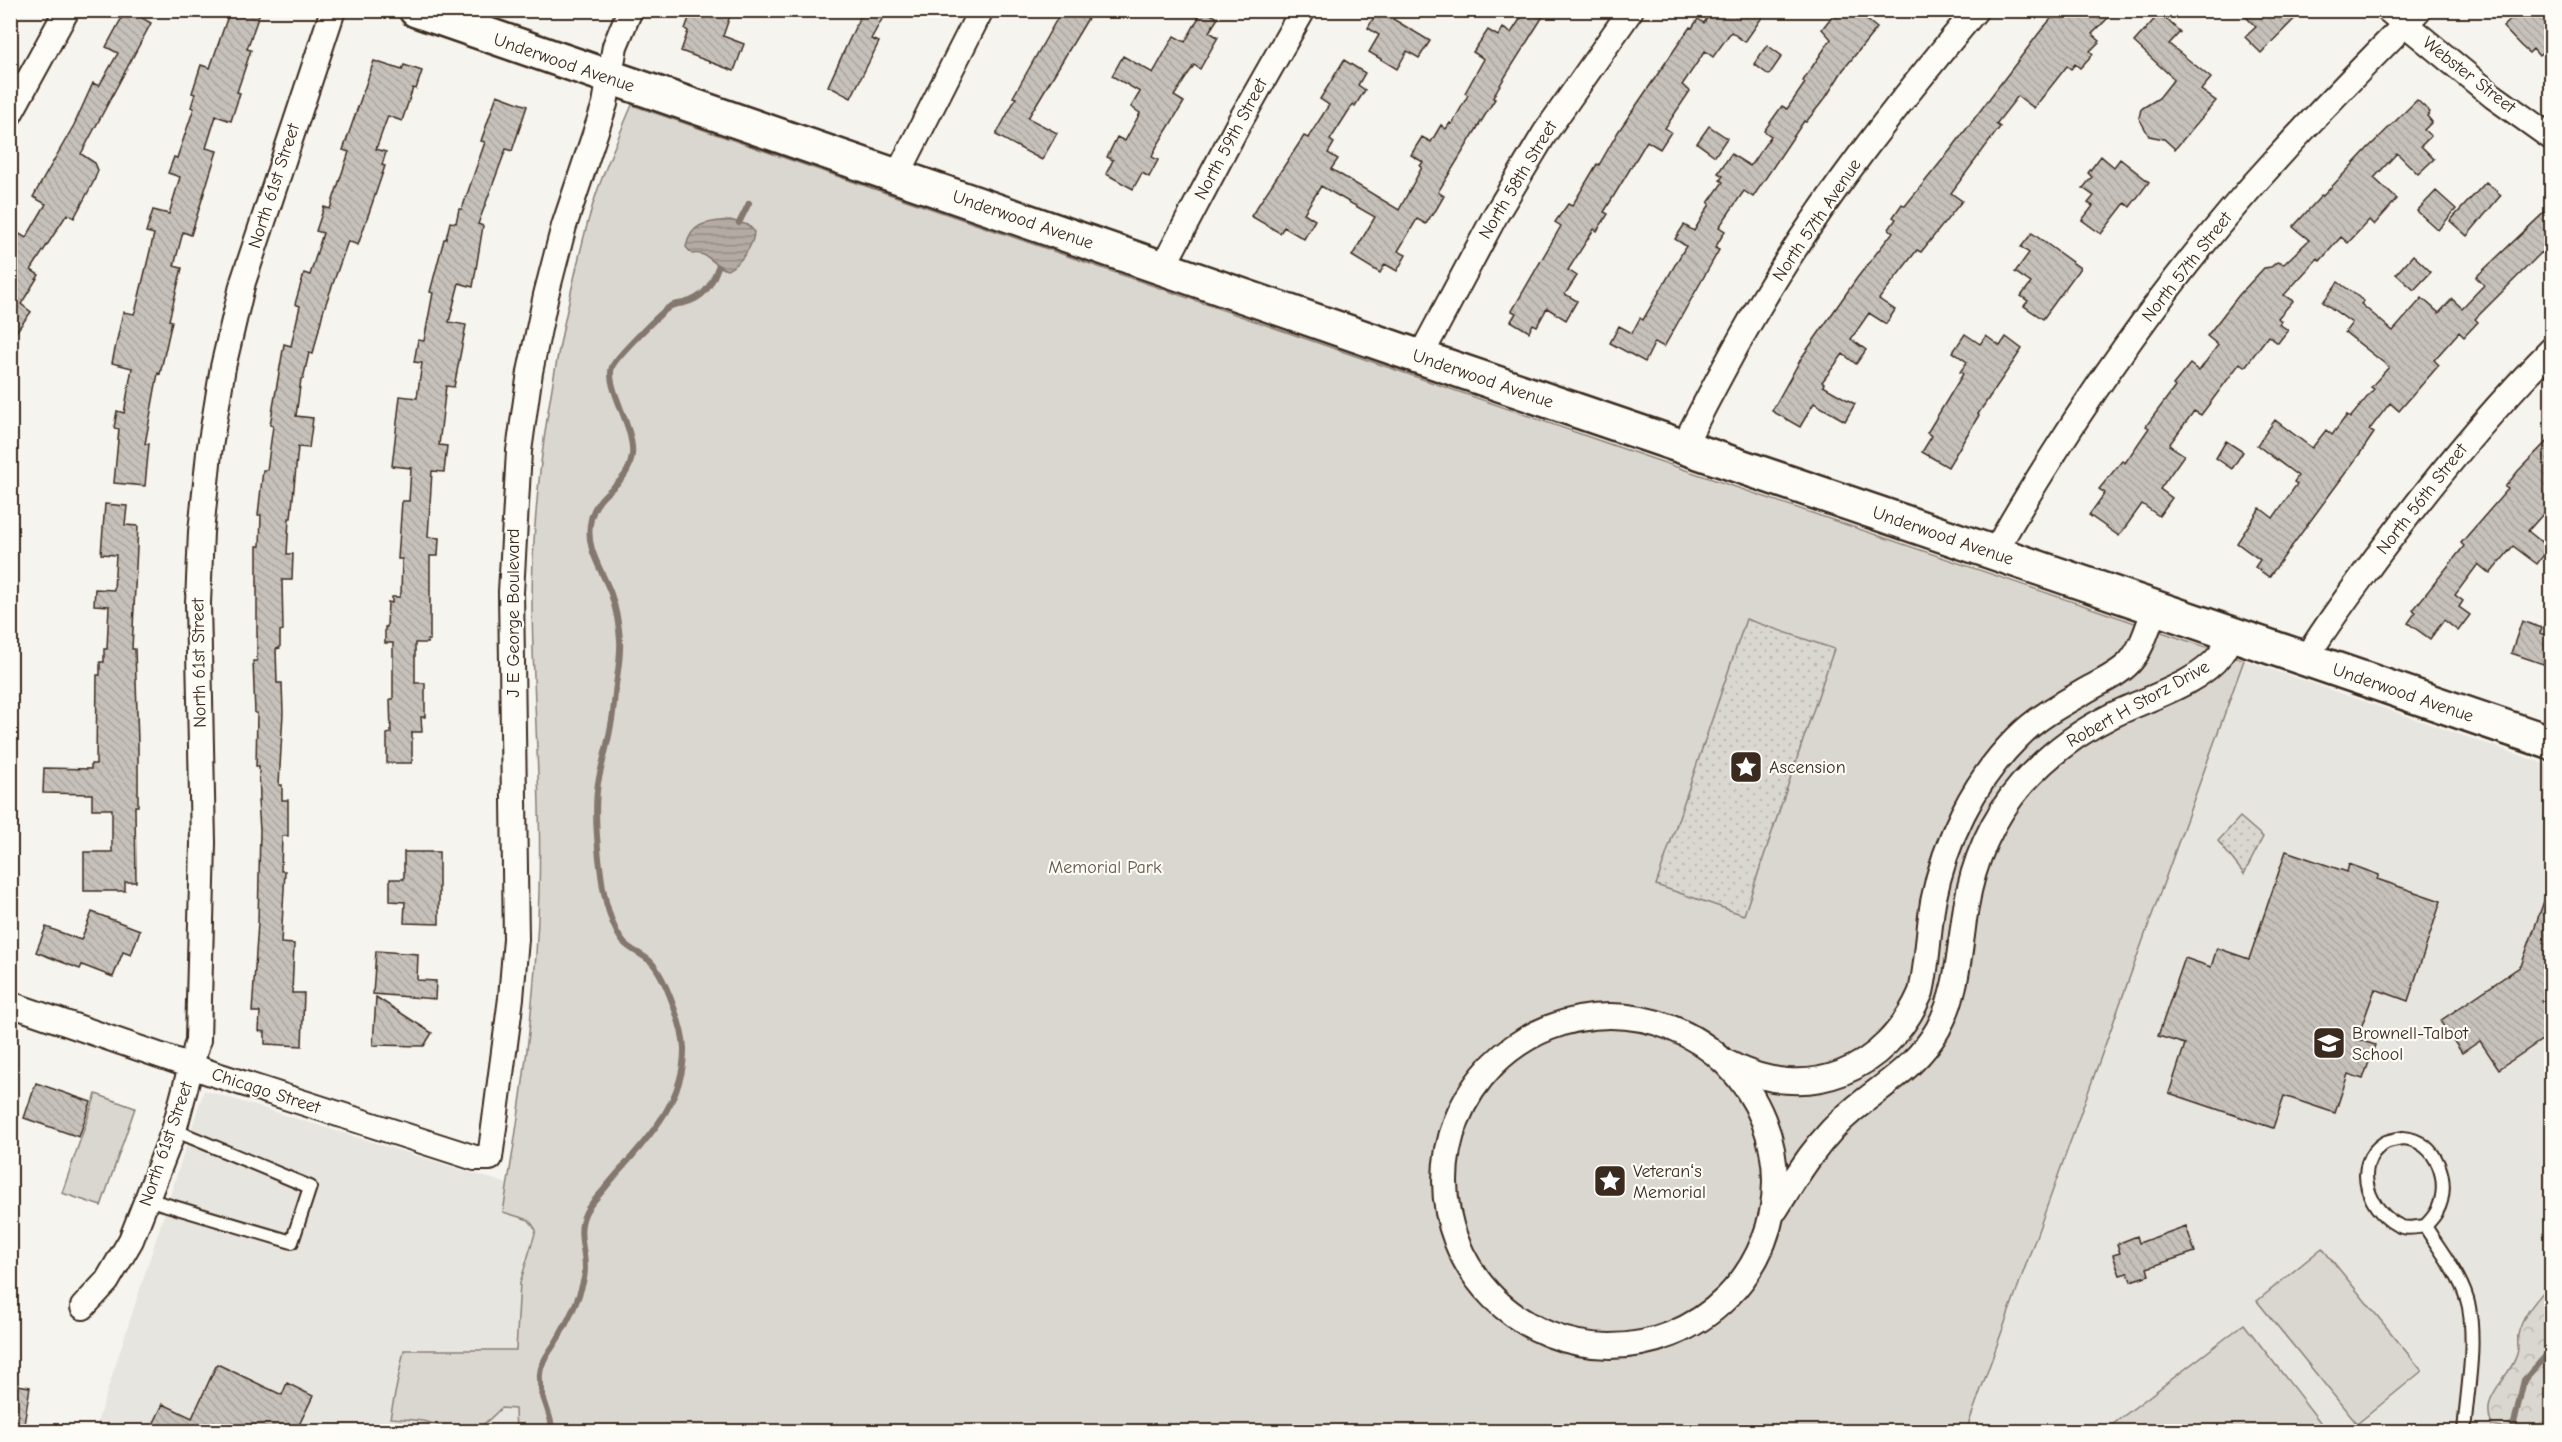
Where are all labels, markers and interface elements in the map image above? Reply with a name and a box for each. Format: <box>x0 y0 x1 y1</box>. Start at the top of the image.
street label: Underwood Avenue <box>491 29 637 97</box>
street label: Webster Street <box>2418 32 2520 118</box>
street label: North 59th Street <box>1190 74 1272 203</box>
street label: North 58th Street <box>1474 116 1562 243</box>
street label: North 61st Street <box>244 120 304 251</box>
street label: North 57th Avenue <box>1768 155 1866 285</box>
street label: Underwood Avenue <box>950 186 1096 254</box>
street label: North 57th Street <box>2138 207 2237 326</box>
street label: Underwood Avenue <box>1410 345 1556 413</box>
street label: North 56th Street <box>2372 439 2472 559</box>
street label: Underwood Avenue <box>1870 502 2016 570</box>
street label: J E George Boulevard <box>503 528 524 698</box>
street label: North 61st Street <box>187 597 211 728</box>
street label: Robert H Storz Drive <box>2063 656 2213 752</box>
street label: Underwood Avenue <box>2330 659 2476 727</box>
place icon: Ascension <box>1728 749 1764 785</box>
place label: Ascension <box>1769 757 1846 778</box>
park label: Memorial Park <box>1048 857 1162 878</box>
place label: Brownell-Talbot School <box>2352 1023 2469 1065</box>
school or university icon: Brownell-Talbot School <box>2311 1025 2347 1061</box>
street label: Chicago Street <box>209 1064 324 1119</box>
street label: North 61st Street <box>135 1078 197 1209</box>
place label: Veteranʻs Memorial <box>1633 1161 1706 1203</box>
place icon: Veteranʻs Memorial <box>1592 1163 1628 1199</box>

